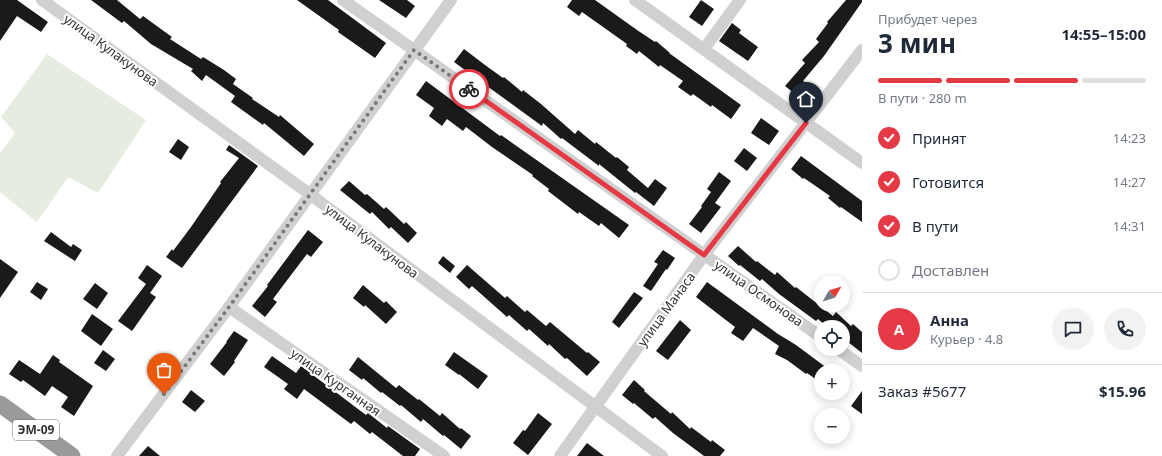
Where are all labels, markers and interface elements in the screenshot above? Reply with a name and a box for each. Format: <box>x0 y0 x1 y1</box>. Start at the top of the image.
street label: улица Кулакунова <box>60 10 162 90</box>
text: Прибудет через <box>878 10 977 28</box>
text: 14:55–15:00 <box>1061 24 1146 44</box>
text: 3 мин <box>878 25 956 61</box>
courier <box>449 69 489 109</box>
icon: bike <box>458 78 480 100</box>
pin <box>789 82 823 123</box>
icon: home <box>795 88 817 110</box>
text: В пути · 280 m <box>878 89 967 107</box>
icon: check <box>878 127 900 149</box>
text: Принят <box>912 128 966 148</box>
text: 14:23 <box>1113 129 1146 147</box>
icon: check <box>878 171 900 193</box>
text: Готовится <box>912 172 984 192</box>
text: 14:27 <box>1113 173 1146 191</box>
street label: улица Кулакунова <box>322 200 422 282</box>
icon: check <box>878 215 900 237</box>
text: В пути <box>912 216 959 236</box>
text: 14:31 <box>1113 217 1146 235</box>
street label: улица Осмонова <box>711 256 807 330</box>
text: Доставлен <box>912 260 989 280</box>
street label: улица Манаса <box>633 268 699 350</box>
north arrow <box>814 276 850 312</box>
map controls <box>814 276 850 444</box>
button: chat <box>1052 308 1094 350</box>
button: phone <box>1104 308 1146 350</box>
text: Анна <box>930 310 969 330</box>
text: А <box>894 319 904 339</box>
button: locate <box>814 320 850 356</box>
text: Курьер · 4.8 <box>930 330 1003 348</box>
street label: улица Курганная <box>287 344 385 420</box>
pin <box>147 353 181 394</box>
icon: bag <box>153 359 175 381</box>
button: + <box>814 364 850 400</box>
text: Заказ #5677 <box>878 381 966 401</box>
text: $15.96 <box>1099 381 1146 401</box>
button: − <box>814 408 850 444</box>
road number: ЭМ-09 <box>13 420 59 440</box>

